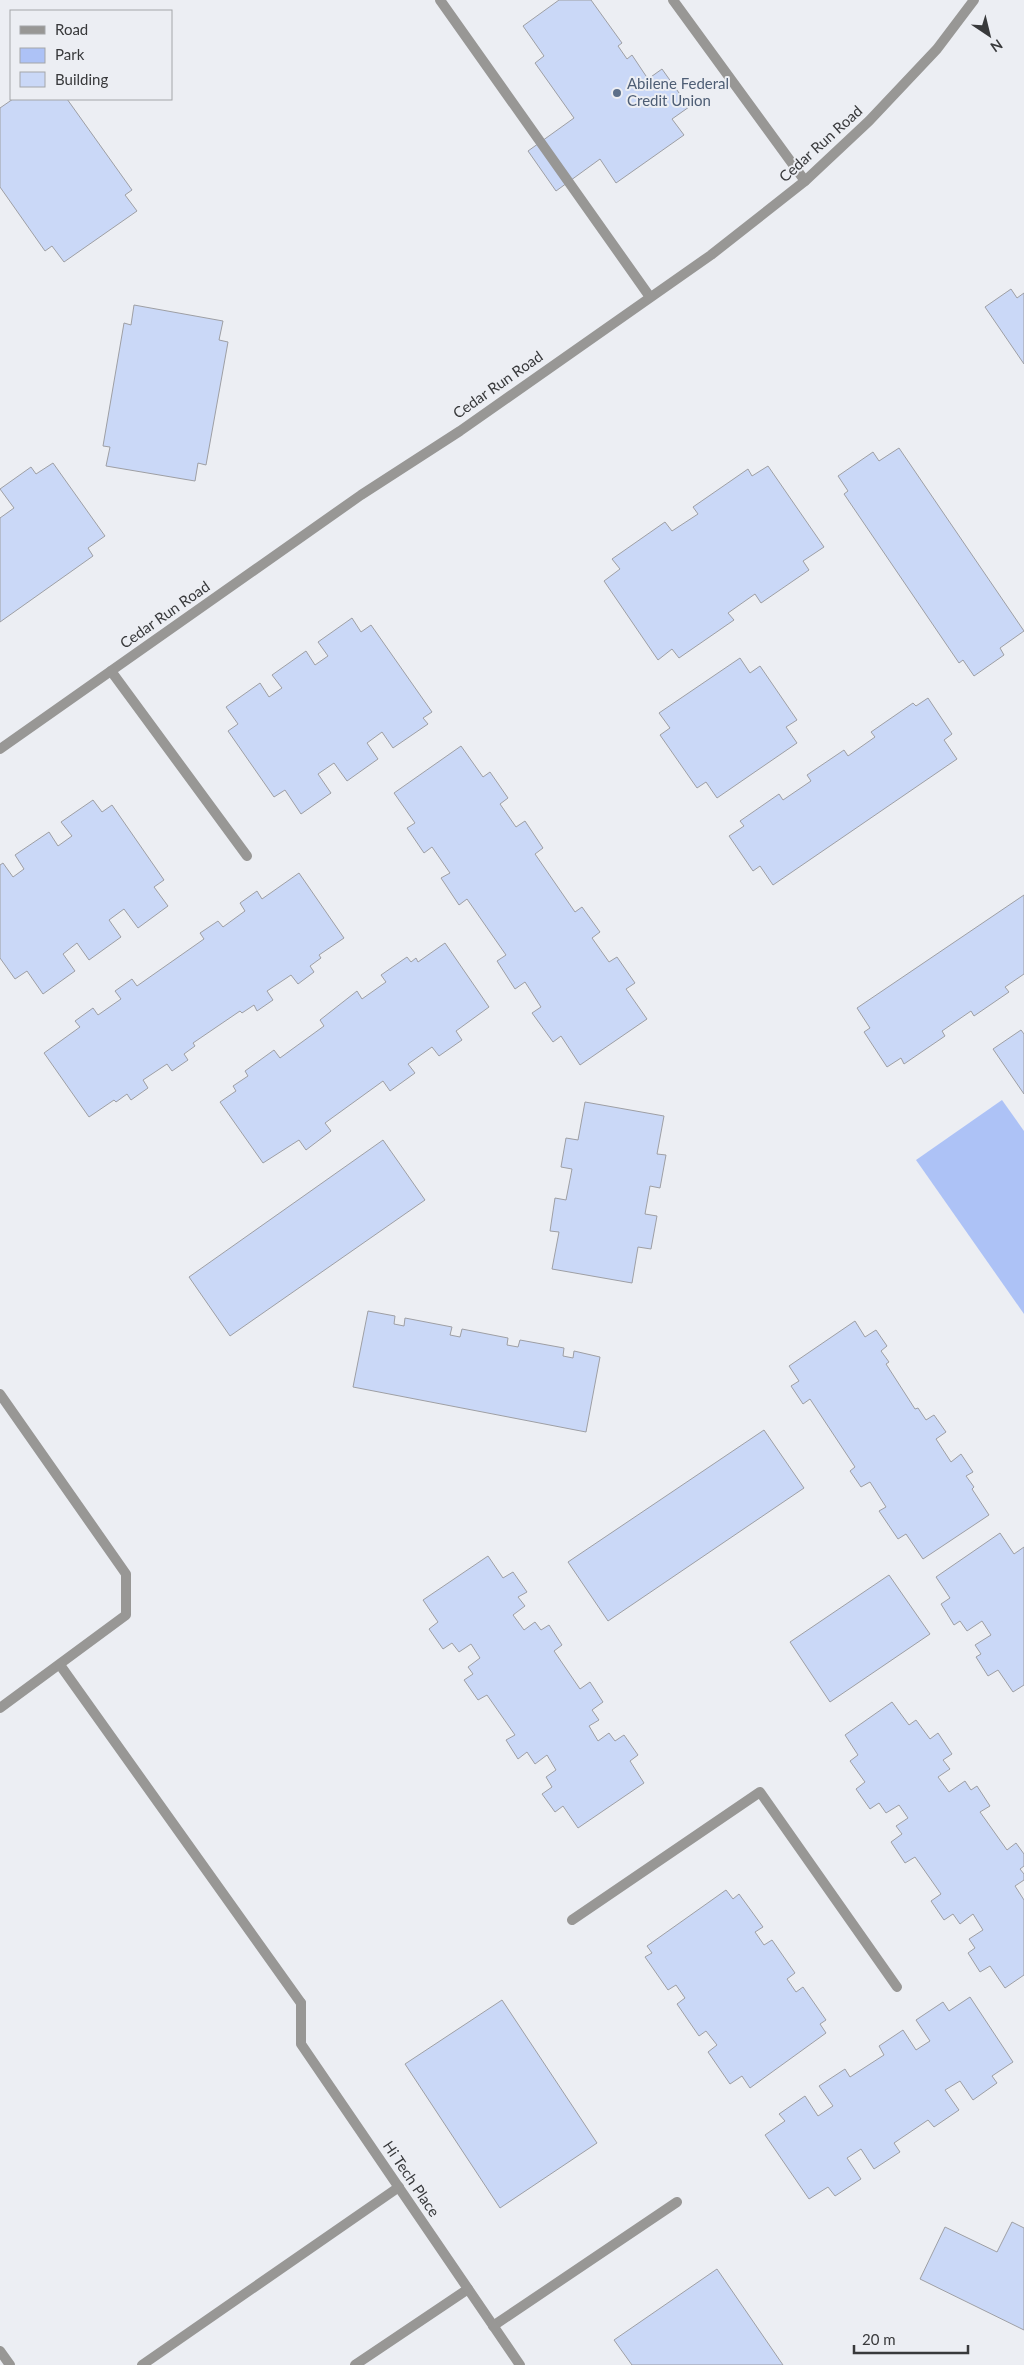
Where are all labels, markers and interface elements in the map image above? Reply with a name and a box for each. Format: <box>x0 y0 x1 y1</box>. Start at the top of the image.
legend <box>10 10 172 100</box>
north arrow <box>964 10 1014 60</box>
text: Road <box>55 20 88 38</box>
text: N <box>987 36 1006 56</box>
text: Park <box>55 45 85 63</box>
text: Building <box>55 70 108 88</box>
place label: Abilene Federal Credit Union <box>627 74 729 109</box>
marker: Abilene Federal Credit Union <box>611 87 623 99</box>
street label: Cedar Run Road <box>775 101 866 185</box>
street label: Cedar Run Road <box>449 347 546 422</box>
street label: Cedar Run Road <box>116 577 213 652</box>
street label: Hi Tech Place <box>380 2137 444 2220</box>
scale bar <box>854 2322 968 2354</box>
text: 20 m <box>862 2330 896 2348</box>

